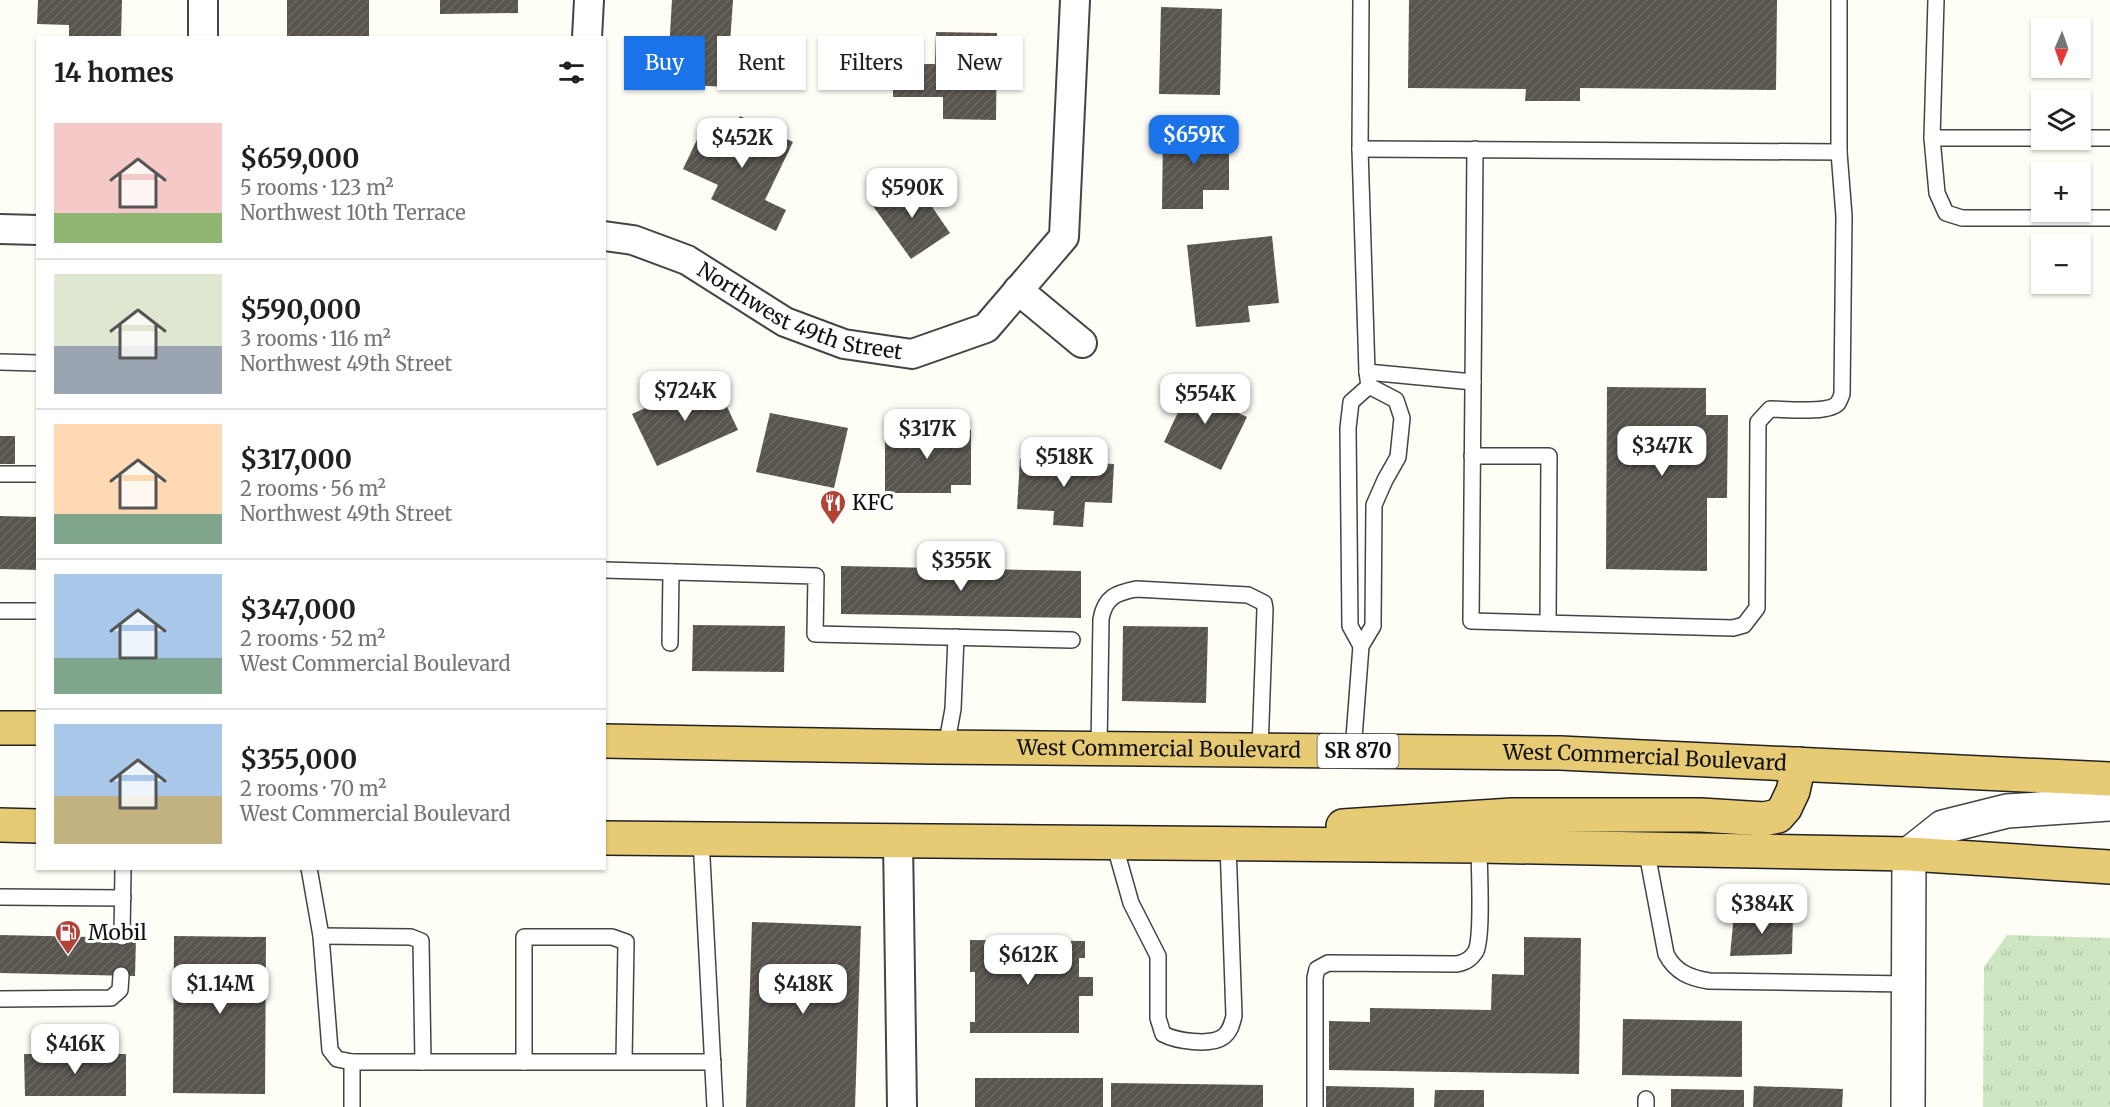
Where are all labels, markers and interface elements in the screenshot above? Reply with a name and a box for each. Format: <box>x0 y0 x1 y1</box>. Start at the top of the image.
north arrow <box>2031 18 2091 78</box>
map controls <box>2031 18 2091 294</box>
chip: Buy <box>624 36 705 90</box>
chip: Rent <box>717 36 806 90</box>
chip: Filters <box>818 36 924 90</box>
chip: New <box>936 36 1023 90</box>
text: 14 homes <box>54 56 174 89</box>
icon: filters <box>555 56 588 89</box>
button: layers <box>2031 90 2091 150</box>
pin: $659K <box>1152 115 1236 166</box>
pin: $452K <box>700 118 784 169</box>
text: $659K <box>1163 122 1225 147</box>
text: $452K <box>711 125 773 150</box>
text: $659,000 <box>240 142 359 175</box>
icon: home <box>102 147 174 219</box>
button: + <box>2031 162 2091 222</box>
pin: $590K <box>870 168 954 219</box>
text: 5 rooms · 123 m² <box>240 175 394 200</box>
text: $590K <box>880 175 944 200</box>
text: Northwest 10th Terrace <box>240 200 466 225</box>
button: − <box>2031 234 2091 294</box>
street label: Northwest 49th Street <box>692 256 904 365</box>
text: $590,000 <box>240 293 361 326</box>
icon: home <box>102 298 174 370</box>
text: 3 rooms · 116 m² <box>240 326 391 351</box>
text: Northwest 49th Street <box>240 351 452 376</box>
pin: $724K <box>643 371 727 422</box>
pin: $554K <box>1163 374 1247 425</box>
text: $724K <box>654 378 716 403</box>
text: $554K <box>1174 381 1236 406</box>
pin: $317K <box>885 409 969 460</box>
text: $317K <box>898 416 956 441</box>
pin: $347K <box>1620 426 1704 477</box>
text: $347K <box>1631 433 1693 458</box>
pin: $518K <box>1022 437 1106 488</box>
text: $317,000 <box>240 443 352 476</box>
text: $518K <box>1035 444 1093 469</box>
icon: home <box>102 448 174 520</box>
text: 2 rooms · 56 m² <box>240 476 386 501</box>
restaurant icon: KFC <box>818 488 848 526</box>
place label: KFC <box>852 489 894 516</box>
text: Northwest 49th Street <box>240 501 452 526</box>
pin: $355K <box>919 541 1003 592</box>
text: $355K <box>931 548 991 573</box>
text: $347,000 <box>240 593 356 626</box>
icon: home <box>102 598 174 670</box>
text: 2 rooms · 52 m² <box>240 626 385 651</box>
text: West Commercial Boulevard <box>240 651 511 676</box>
street label: West Commercial Boulevard <box>1016 734 1302 764</box>
road number: SR 870 <box>1318 734 1398 768</box>
street label: West Commercial Boulevard <box>1502 738 1788 777</box>
text: $355,000 <box>240 743 357 776</box>
icon: home <box>102 748 174 820</box>
text: 2 rooms · 70 m² <box>240 776 386 801</box>
text: West Commercial Boulevard <box>240 801 511 826</box>
pin: $384K <box>1720 884 1804 935</box>
text: $384K <box>1730 891 1794 916</box>
fuel station icon: Mobil <box>53 918 83 956</box>
place label: Mobil <box>88 919 147 946</box>
pin: $612K <box>986 935 1070 986</box>
text: $612K <box>998 942 1058 967</box>
pin: $1.14M <box>171 964 269 1015</box>
pin: $418K <box>761 964 845 1015</box>
text: $1.14M <box>186 971 254 996</box>
text: $418K <box>773 971 833 996</box>
pin: $416K <box>33 1024 117 1075</box>
text: $416K <box>45 1031 105 1056</box>

